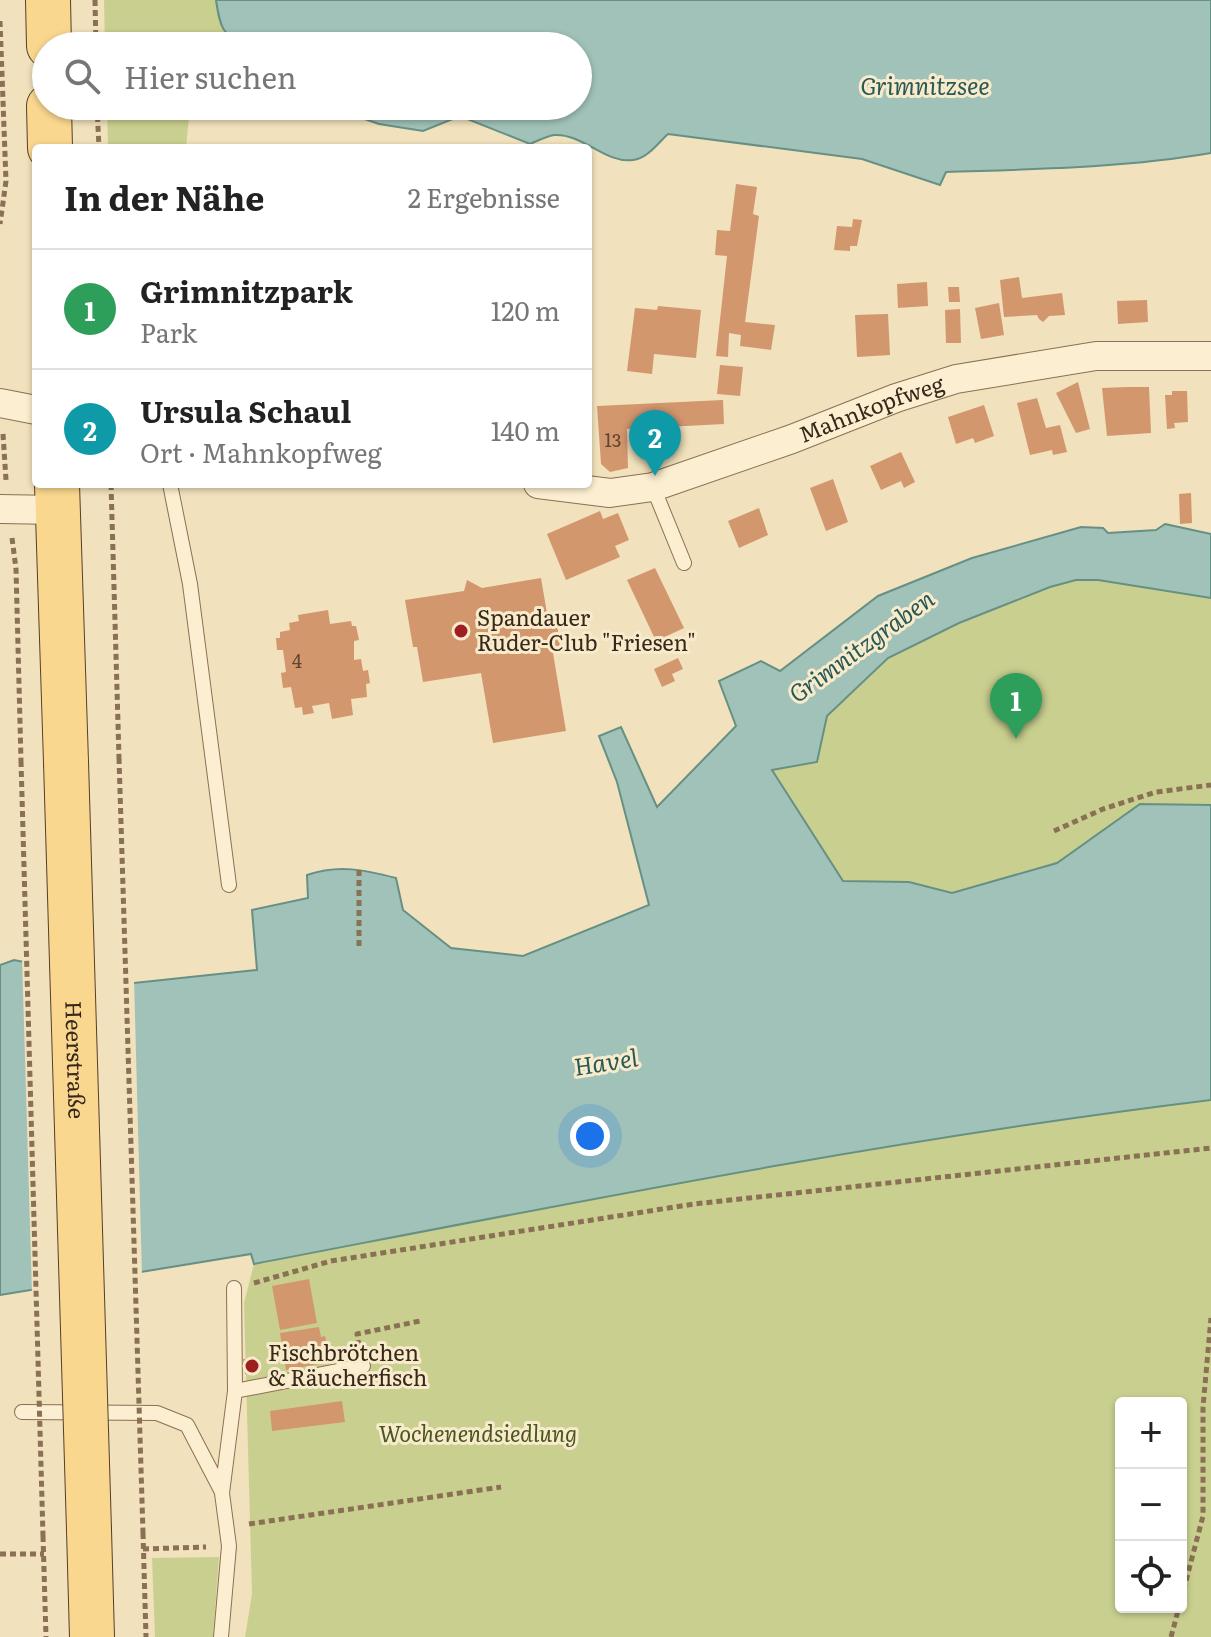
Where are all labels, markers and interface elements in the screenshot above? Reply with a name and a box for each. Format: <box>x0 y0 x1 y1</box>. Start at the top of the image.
search box <box>32 32 592 120</box>
icon: search <box>60 54 104 98</box>
text: Hier suchen <box>124 54 297 98</box>
water label: Grimnitzsee <box>860 67 990 102</box>
text: In der Nähe <box>64 171 264 221</box>
text: 2 Ergebnisse <box>408 177 560 216</box>
text: Grimnitzpark <box>140 268 353 312</box>
text: 1 <box>85 290 95 329</box>
text: 120 m <box>491 290 560 329</box>
text: Park <box>140 312 197 351</box>
street label: Mahnkopfweg <box>793 366 948 450</box>
text: Ursula Schaul <box>140 388 351 432</box>
text: 2 <box>83 410 97 449</box>
text: 140 m <box>491 410 560 449</box>
pin: 2 <box>629 410 681 476</box>
house number: 13 <box>604 426 622 453</box>
text: Ort · Mahnkopfweg <box>140 432 382 471</box>
water label: Grimnitzgraben <box>781 580 940 710</box>
place label: Spandauer Ruder-Club "Friesen" <box>477 600 696 658</box>
marker: Spandauer Ruder-Club "Friesen" <box>452 622 470 640</box>
house number: 4 <box>292 647 302 674</box>
pin: 1 <box>990 673 1042 739</box>
street label: Heerstraße <box>58 1000 95 1119</box>
water label: Havel <box>571 1038 640 1083</box>
your location <box>570 1116 610 1156</box>
place label: Fischbrötchen & Räucherfisch <box>268 1335 427 1393</box>
marker: Fischbrötchen & Räucherfisch <box>243 1357 261 1375</box>
map controls <box>1115 1397 1187 1613</box>
button: + <box>1115 1397 1187 1469</box>
park label: Wochenendsiedlung <box>379 1416 577 1449</box>
button: − <box>1115 1469 1187 1541</box>
button: locate <box>1115 1541 1187 1613</box>

